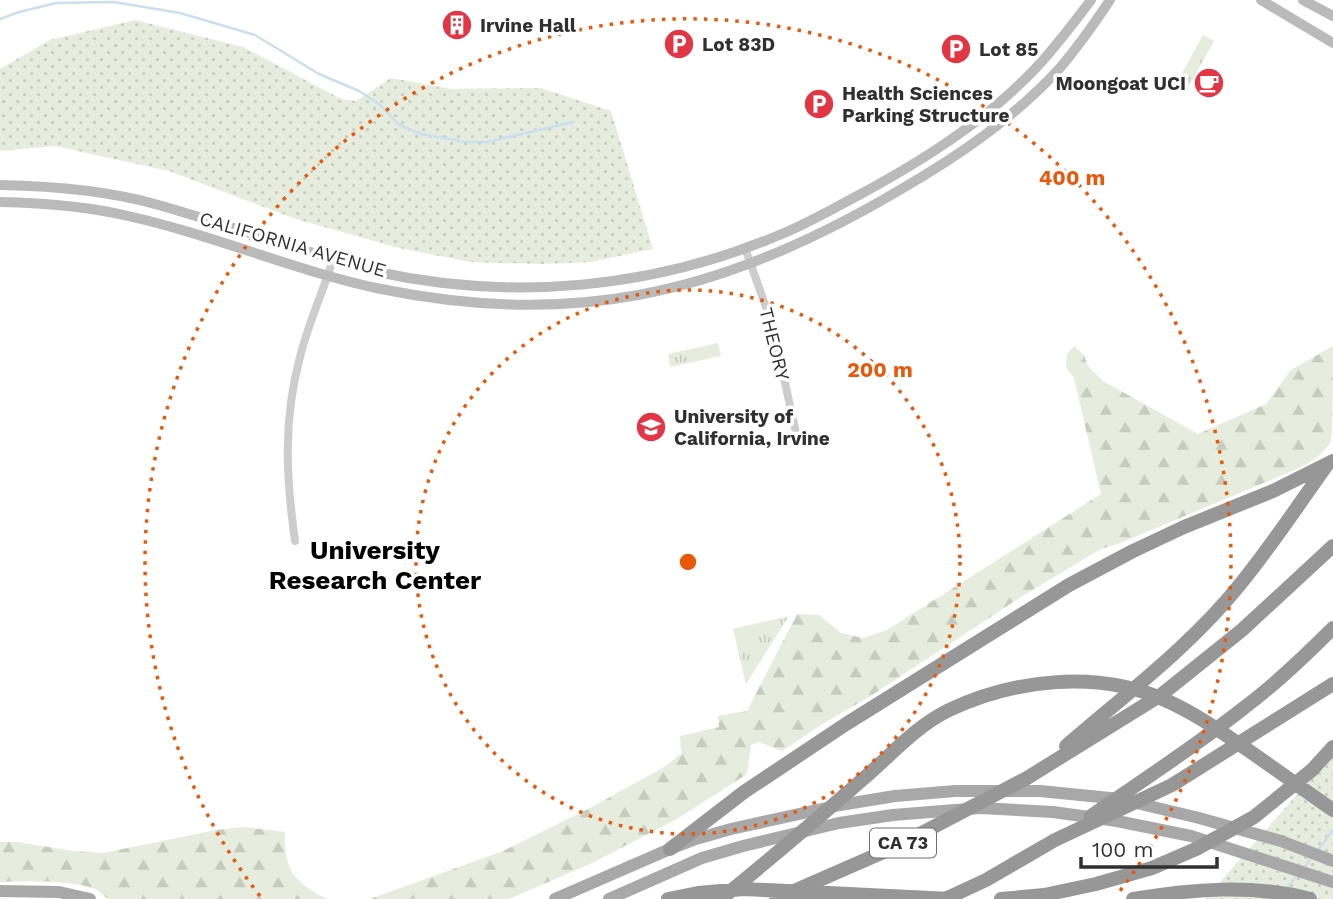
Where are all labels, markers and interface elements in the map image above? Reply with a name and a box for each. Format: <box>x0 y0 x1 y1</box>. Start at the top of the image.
building icon: Irvine Hall <box>440 8 474 42</box>
place label: Irvine Hall <box>480 14 577 37</box>
parking icon: Lot 83D <box>662 27 696 61</box>
parking icon: Lot 85 <box>939 32 973 66</box>
place label: Lot 83D <box>702 33 775 56</box>
place label: Lot 85 <box>979 38 1038 61</box>
cafe icon: Moongoat UCI <box>1192 66 1226 100</box>
place label: Moongoat UCI <box>1055 72 1186 95</box>
place label: Health Sciences Parking Structure <box>842 82 1009 127</box>
parking icon: Health Sciences Parking Structure <box>802 87 836 121</box>
text: 400 m <box>1039 165 1105 190</box>
street label: CALIFORNIA AVENUE <box>197 207 389 282</box>
street label: THEORY <box>754 305 795 383</box>
text: 200 m <box>847 357 913 382</box>
place label: University of California, Irvine <box>674 405 830 450</box>
school or university icon: University of California, Irvine <box>634 410 668 444</box>
district label: University Research Center <box>269 535 482 595</box>
centre of rings <box>676 550 700 574</box>
scale bar <box>1081 825 1218 869</box>
road number: CA 73 <box>870 828 936 858</box>
text: 100 m <box>1092 837 1154 862</box>

